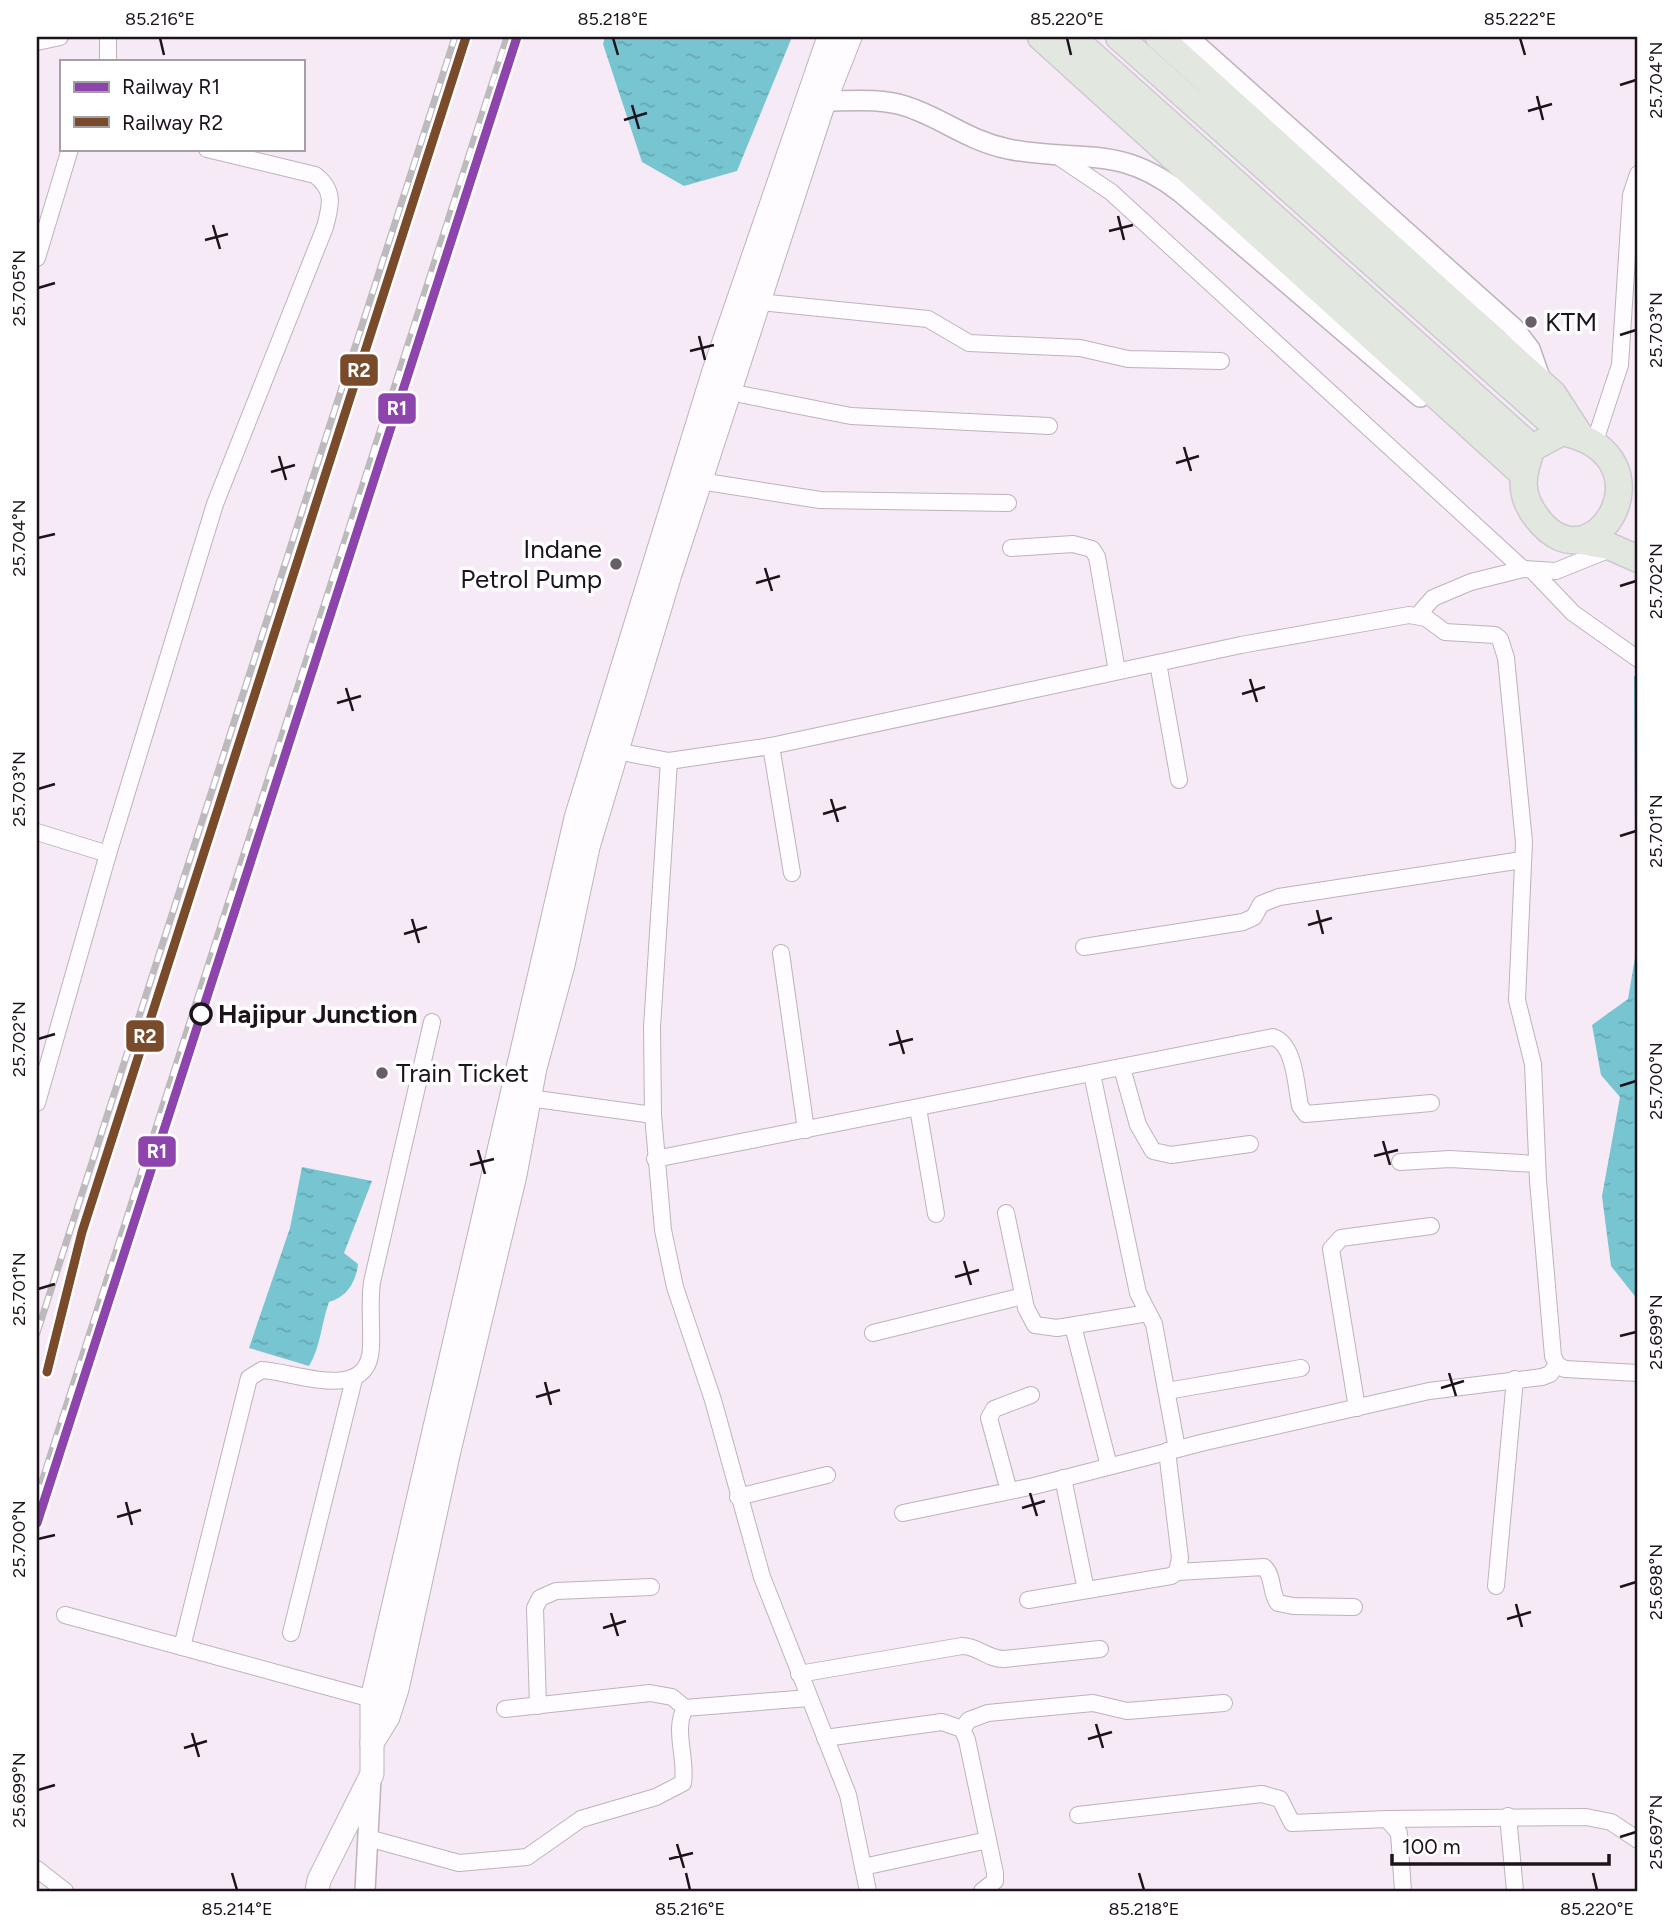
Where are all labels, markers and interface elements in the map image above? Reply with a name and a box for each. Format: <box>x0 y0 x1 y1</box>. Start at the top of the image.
text: 85.216°E <box>125 8 195 30</box>
text: 85.218°E <box>578 8 649 30</box>
text: 85.220°E <box>1030 8 1104 30</box>
text: 85.222°E <box>1484 8 1556 30</box>
text: 25.704°N <box>1645 41 1667 119</box>
legend <box>60 60 304 150</box>
text: Railway R1 <box>122 74 220 99</box>
text: Railway R2 <box>122 110 223 135</box>
text: 25.705°N <box>8 250 30 326</box>
text: 25.703°N <box>1645 292 1667 368</box>
place label: KTM <box>1545 306 1597 338</box>
marker: KTM <box>1523 314 1539 330</box>
line badge: R2 <box>339 353 379 387</box>
text: R2 <box>347 359 371 382</box>
line badge: R1 <box>377 392 417 425</box>
text: R1 <box>387 397 407 420</box>
text: 25.704°N <box>8 499 30 577</box>
place label: Indane Petrol Pump <box>460 533 602 595</box>
text: 25.702°N <box>1645 543 1667 619</box>
marker: Indane Petrol Pump <box>608 556 624 572</box>
text: 25.703°N <box>8 751 30 827</box>
text: 25.701°N <box>1645 794 1667 868</box>
place label: Hajipur Junction <box>218 998 417 1030</box>
text: 25.702°N <box>8 1001 30 1077</box>
marker: Hajipur Junction <box>190 1003 212 1025</box>
line badge: R2 <box>125 1019 165 1053</box>
text: R2 <box>133 1025 157 1048</box>
text: 25.700°N <box>1645 1042 1667 1120</box>
place label: Train Ticket <box>396 1057 529 1089</box>
marker: Train Ticket <box>374 1065 390 1081</box>
line badge: R1 <box>137 1135 177 1168</box>
text: R1 <box>147 1140 167 1163</box>
text: 25.701°N <box>8 1252 30 1326</box>
text: 25.699°N <box>1645 1294 1667 1370</box>
text: 25.700°N <box>8 1500 30 1578</box>
text: 25.698°N <box>1645 1544 1667 1620</box>
text: 25.699°N <box>8 1752 30 1828</box>
text: 25.697°N <box>1645 1795 1667 1869</box>
scale bar <box>1392 1823 1608 1867</box>
text: 100 m <box>1402 1834 1461 1859</box>
text: 85.214°E <box>201 1898 273 1920</box>
text: 85.216°E <box>655 1898 725 1920</box>
text: 85.218°E <box>1109 1898 1180 1920</box>
text: 85.220°E <box>1560 1898 1634 1920</box>

